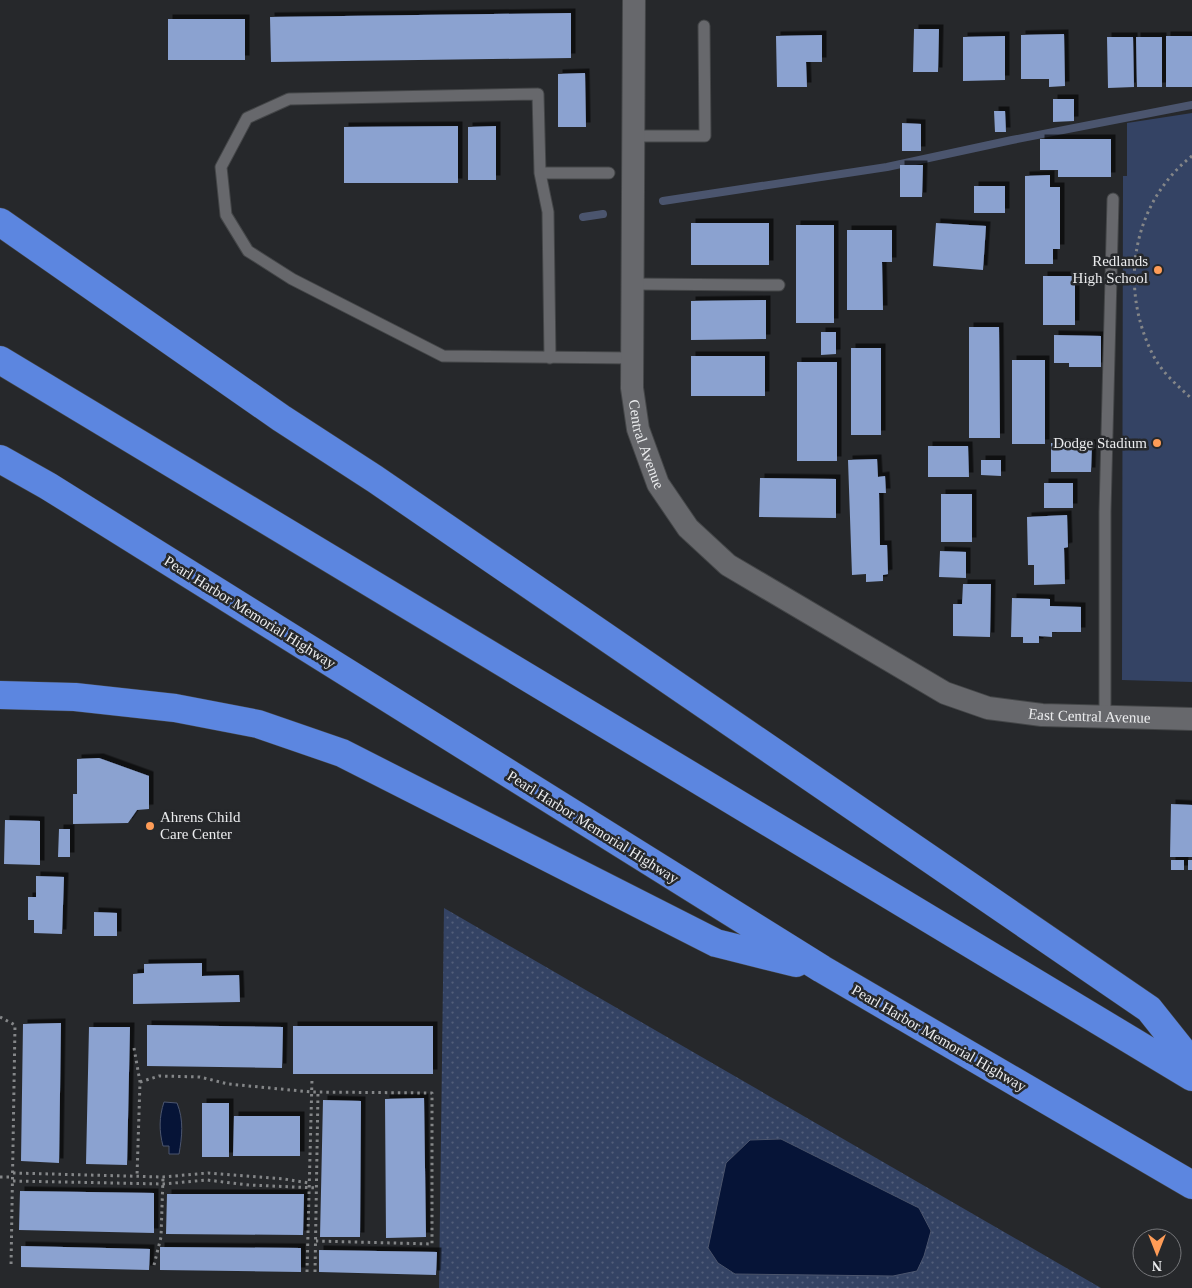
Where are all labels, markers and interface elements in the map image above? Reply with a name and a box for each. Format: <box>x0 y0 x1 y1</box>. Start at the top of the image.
place label: Redlands High School <box>1073 253 1148 286</box>
marker: Redlands High School <box>1152 264 1164 276</box>
street label: Central Avenue <box>626 398 667 492</box>
place label: Dodge Stadium <box>1053 435 1147 451</box>
marker: Dodge Stadium <box>1151 437 1163 449</box>
street label: Pearl Harbor Memorial Highway <box>162 553 339 672</box>
street label: East Central Avenue <box>1027 705 1151 726</box>
street label: Pearl Harbor Memorial Highway <box>505 768 682 887</box>
place label: Ahrens Child Care Center <box>160 809 241 842</box>
marker: Ahrens Child Care Center <box>144 820 156 832</box>
street label: Pearl Harbor Memorial Highway <box>849 981 1029 1095</box>
north arrow <box>1132 1228 1182 1278</box>
text: N <box>1152 1258 1162 1273</box>

